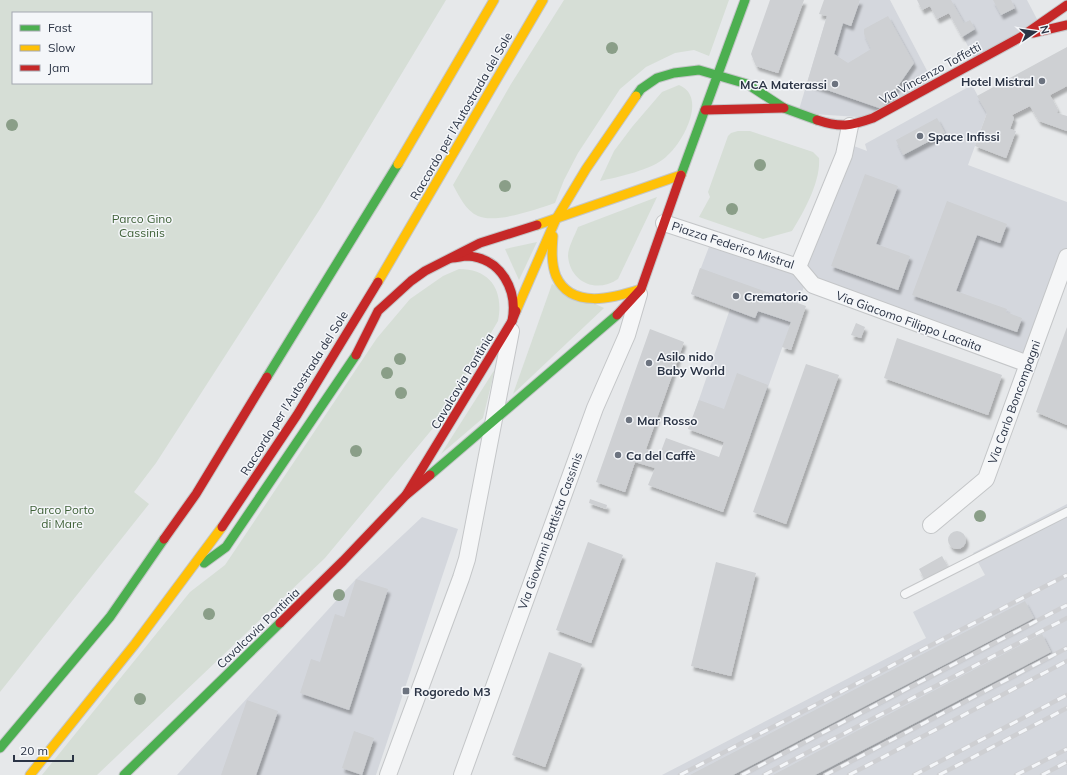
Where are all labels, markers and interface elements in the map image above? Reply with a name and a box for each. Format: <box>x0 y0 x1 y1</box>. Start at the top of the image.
legend <box>12 12 152 84</box>
north arrow <box>1015 12 1055 52</box>
text: Fast <box>48 20 72 35</box>
text: N <box>1037 24 1052 35</box>
street label: Raccordo per l'Autostrada del Sole <box>407 29 515 203</box>
street label: Via Vincenzo Toffetti <box>877 39 984 107</box>
text: Slow <box>48 40 76 55</box>
text: Jam <box>48 60 70 75</box>
place label: Hotel Mistral <box>961 74 1034 89</box>
marker: Hotel Mistral <box>1037 76 1047 86</box>
place label: MCA Materassi <box>740 77 827 92</box>
marker: MCA Materassi <box>830 79 840 89</box>
place label: Space Infissi <box>928 129 1000 144</box>
marker: Space Infissi <box>915 131 925 141</box>
park label: Parco Gino Cassinis <box>112 211 172 240</box>
street label: Piazza Federico Mistral <box>670 218 796 272</box>
street label: Via Giacomo Filippo Lacaita <box>834 288 984 354</box>
place label: Crematorio <box>744 289 808 304</box>
marker: Crematorio <box>731 291 741 301</box>
street label: Raccordo per l'Autostrada del Sole <box>237 308 351 478</box>
street label: Cavalcavia Pontinia <box>427 330 497 432</box>
street label: Via Carlo Boncompagni <box>985 338 1043 466</box>
place label: Asilo nido Baby World <box>657 349 725 378</box>
marker: Asilo nido Baby World <box>644 358 654 368</box>
place label: Mar Rosso <box>637 413 697 428</box>
marker: Mar Rosso <box>624 415 634 425</box>
place label: Ca del Caffè <box>626 448 696 463</box>
street label: Via Giovanni Battista Cassinis <box>515 450 585 612</box>
marker: Ca del Caffè <box>613 450 623 460</box>
park label: Parco Porto di Mare <box>30 502 95 531</box>
street label: Cavalcavia Pontinia <box>213 585 303 671</box>
place label: Rogoredo M3 <box>414 684 491 699</box>
marker: Rogoredo M3 <box>401 686 411 696</box>
scale bar <box>14 737 73 763</box>
text: 20 m <box>20 743 48 758</box>

